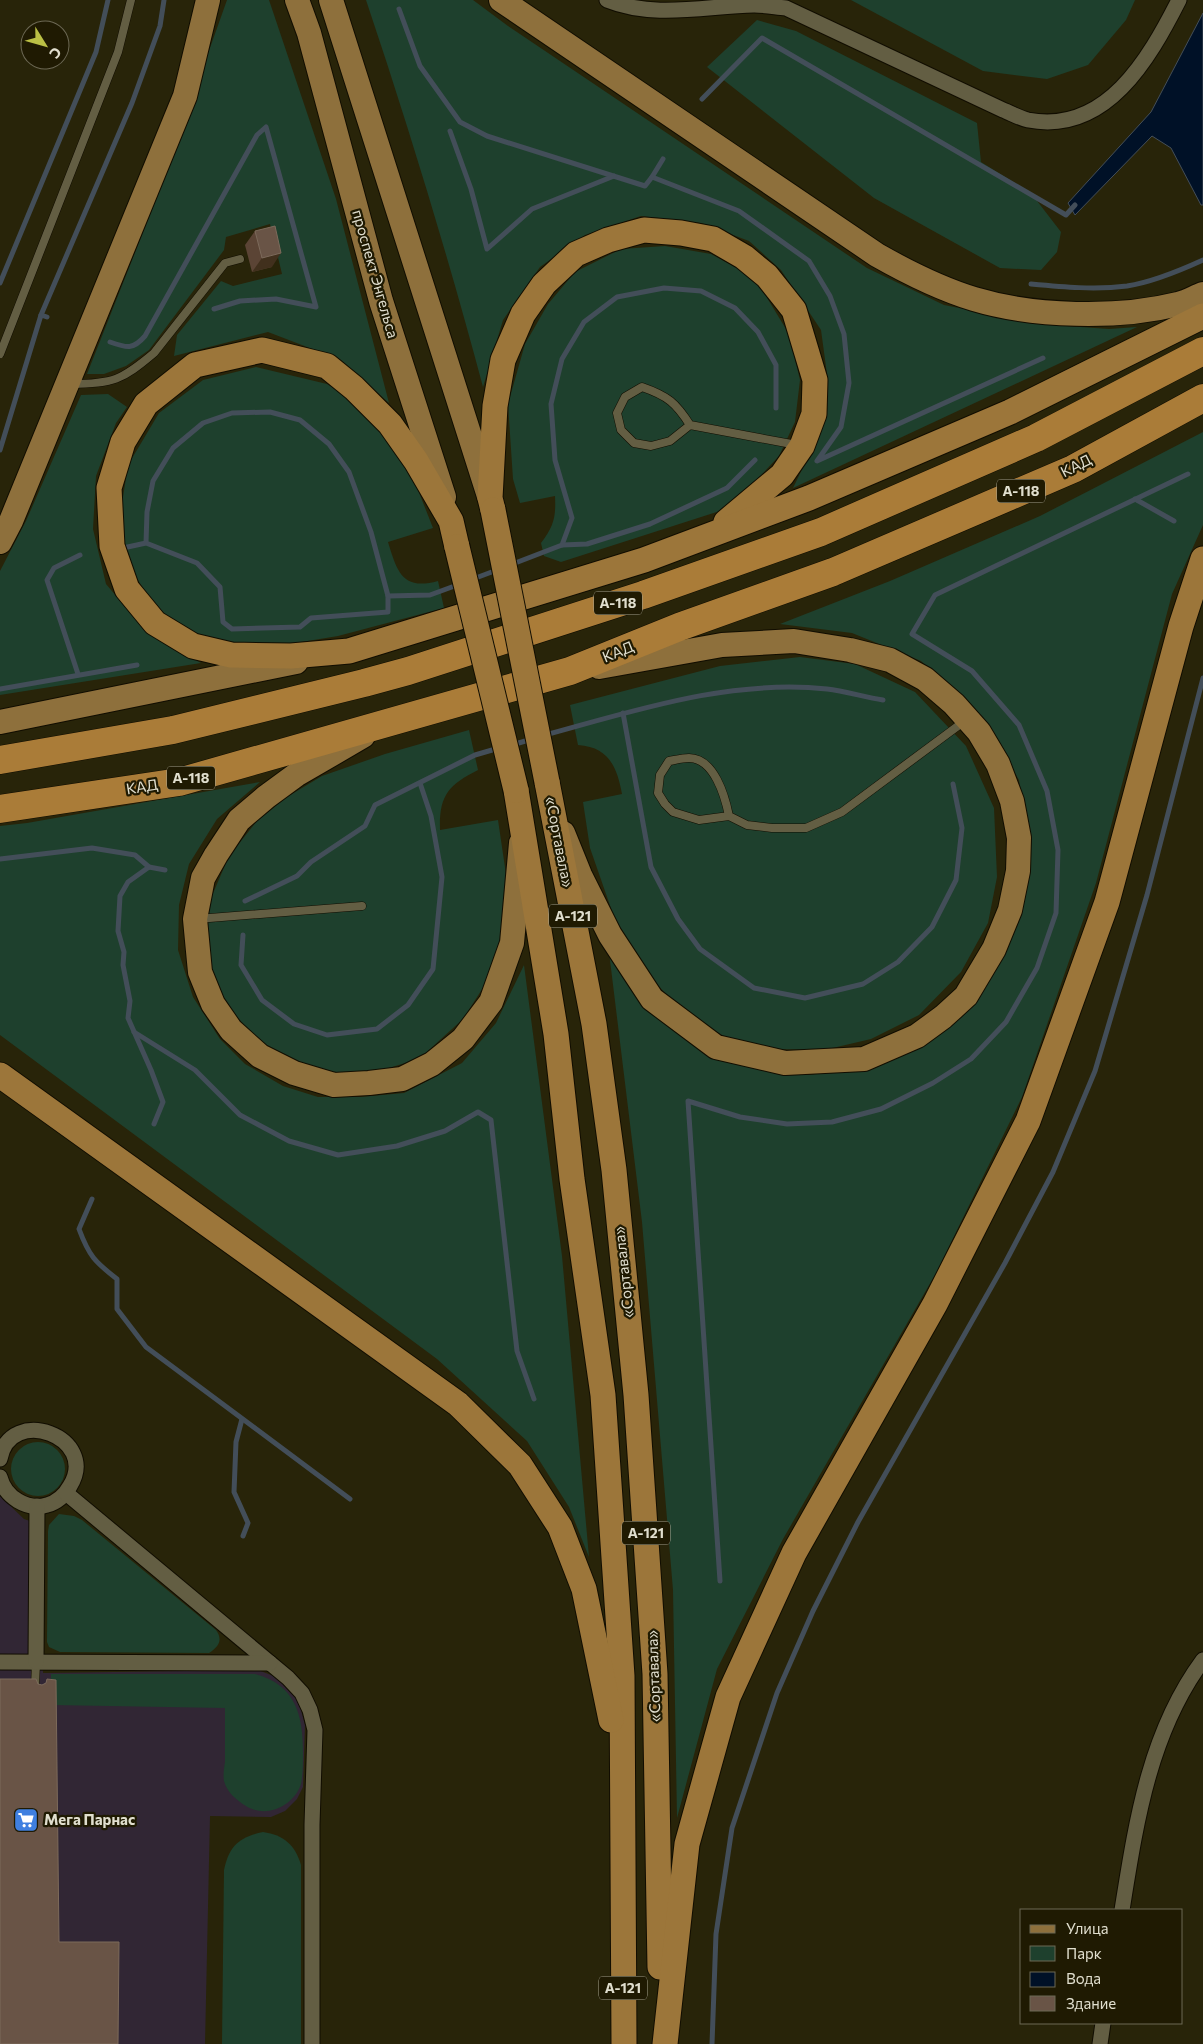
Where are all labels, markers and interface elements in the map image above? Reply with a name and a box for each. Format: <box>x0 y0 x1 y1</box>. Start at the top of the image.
north arrow <box>20 20 70 70</box>
text: С <box>46 44 65 62</box>
street label: проспект Энгельса <box>349 207 403 340</box>
street label: КАД <box>1057 450 1094 480</box>
road number: А-118 <box>997 480 1045 502</box>
road number: А-118 <box>594 592 642 614</box>
street label: КАД <box>599 637 636 665</box>
road number: А-118 <box>167 766 215 790</box>
street label: КАД <box>125 775 159 797</box>
street label: «Сортавала» <box>542 795 578 889</box>
road number: А-121 <box>549 904 597 928</box>
street label: «Сортавала» <box>609 1225 637 1319</box>
road number: А-121 <box>622 1522 670 1545</box>
street label: «Сортавала» <box>642 1629 664 1722</box>
supermarket icon: Мега Парнас <box>13 1807 39 1833</box>
place label: Мега Парнас <box>44 1810 135 1828</box>
legend <box>1020 1909 1183 2024</box>
text: Улица <box>1066 1919 1108 1937</box>
text: Парк <box>1066 1944 1102 1962</box>
text: Вода <box>1066 1969 1101 1987</box>
road number: А-121 <box>599 1976 647 2000</box>
text: Здание <box>1066 1994 1116 2012</box>

